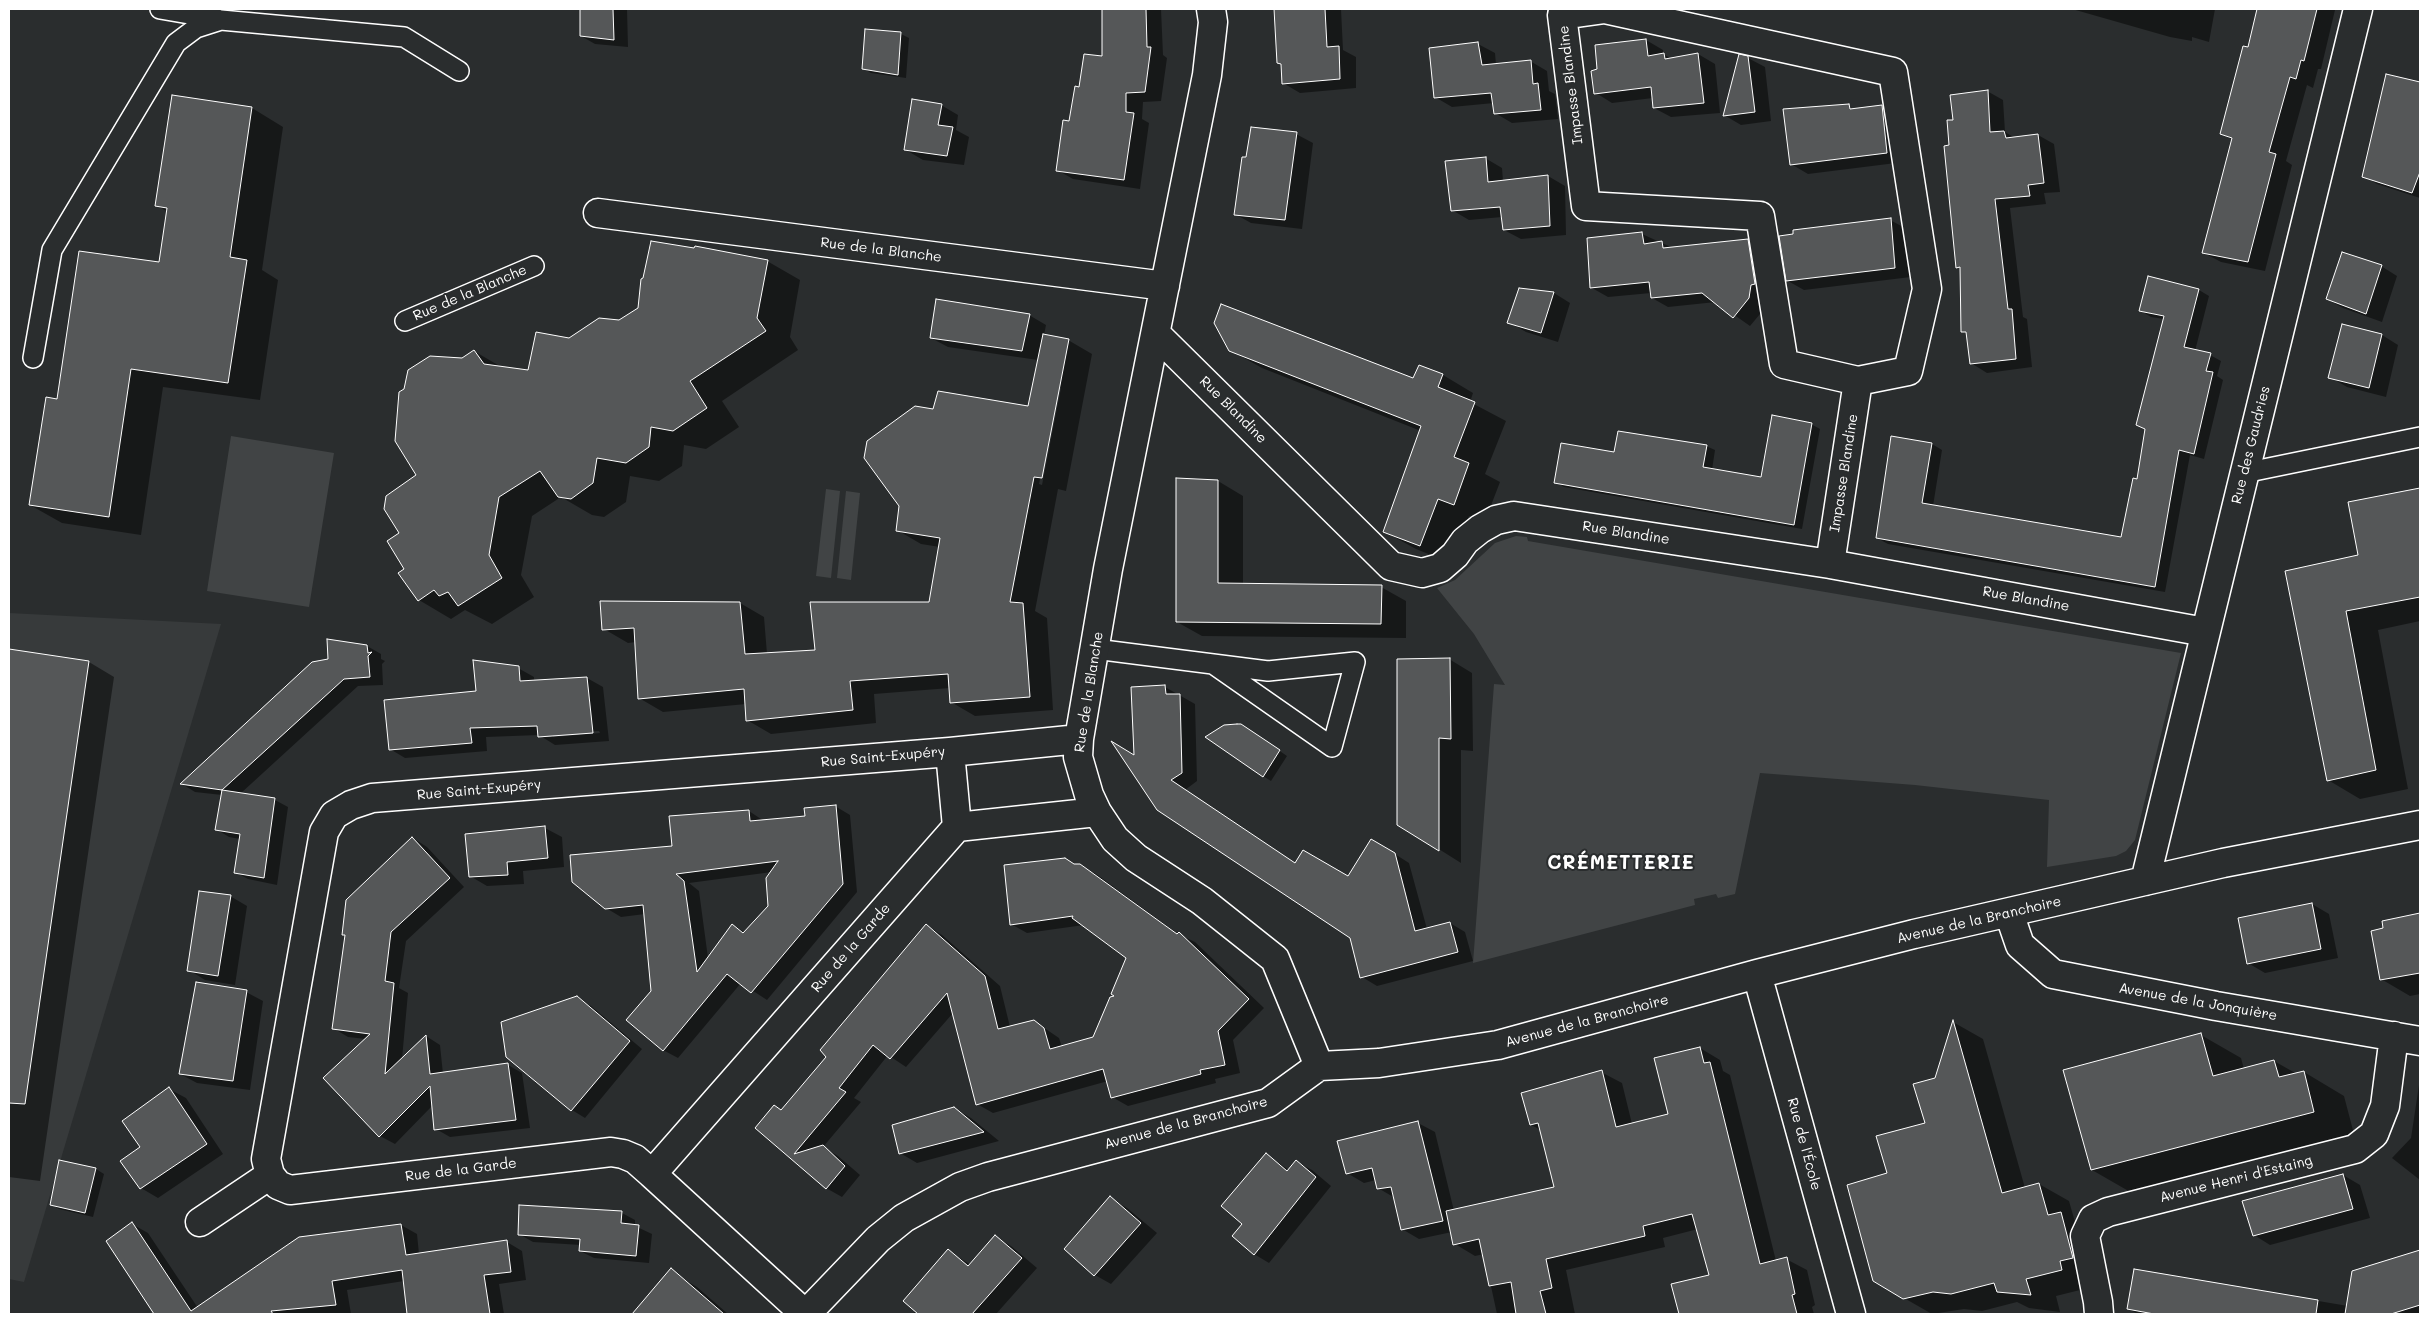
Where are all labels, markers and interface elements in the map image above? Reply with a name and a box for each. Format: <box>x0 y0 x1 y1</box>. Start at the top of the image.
street label: Impasse Blandine <box>1555 25 1587 145</box>
street label: Rue de la Blanche <box>819 234 943 266</box>
street label: Rue de la Blanche <box>411 261 529 325</box>
street label: Rue Blandine <box>1196 373 1270 447</box>
street label: Rue des Gaudries <box>2228 384 2274 506</box>
street label: Impasse Blandine <box>1826 413 1862 533</box>
street label: Rue Blandine <box>1581 518 1671 548</box>
street label: Rue Blandine <box>1981 583 2071 615</box>
street label: Rue de la Blanche <box>1071 630 1107 754</box>
street label: Rue Saint-Exupéry <box>820 743 946 771</box>
street label: Rue Saint-Exupéry <box>416 776 542 804</box>
district label: CRÉMETTERIE <box>1546 852 1696 874</box>
street label: Avenue de la Branchoire <box>1895 893 2063 947</box>
street label: Rue de la Garde <box>808 900 894 996</box>
street label: Avenue de la Jonquière <box>2117 980 2279 1024</box>
street label: Avenue de la Branchoire <box>1504 991 1670 1051</box>
street label: Avenue de la Branchoire <box>1103 1093 1269 1153</box>
street label: Rue de l'École <box>1784 1096 1824 1192</box>
street label: Avenue Henri d'Estaing <box>2158 1152 2314 1206</box>
street label: Rue de la Garde <box>404 1155 518 1185</box>

